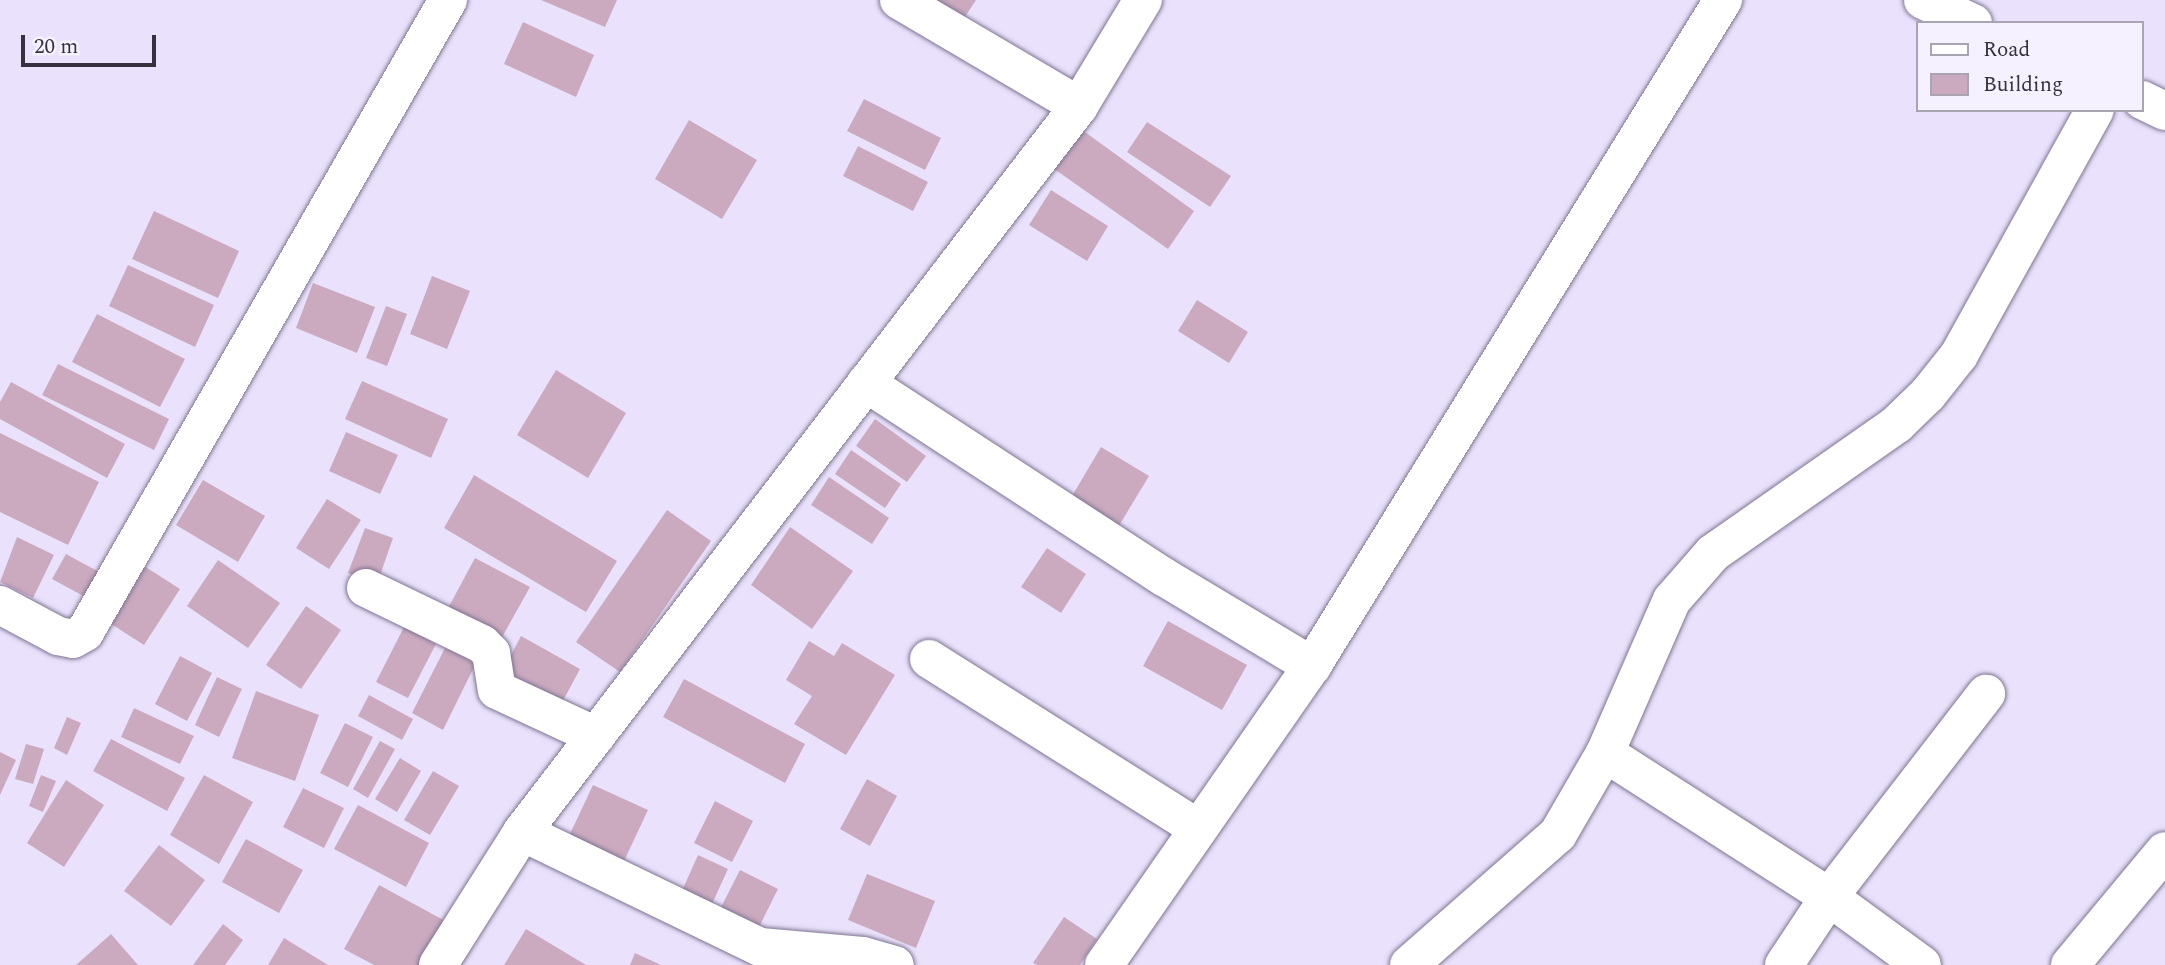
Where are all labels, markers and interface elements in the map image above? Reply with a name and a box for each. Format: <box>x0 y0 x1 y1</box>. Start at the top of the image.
scale bar <box>24 21 159 65</box>
legend <box>1916 21 2144 112</box>
text: 20 m <box>34 31 78 63</box>
text: Road <box>1983 34 2030 66</box>
text: Building <box>1983 69 2063 101</box>

